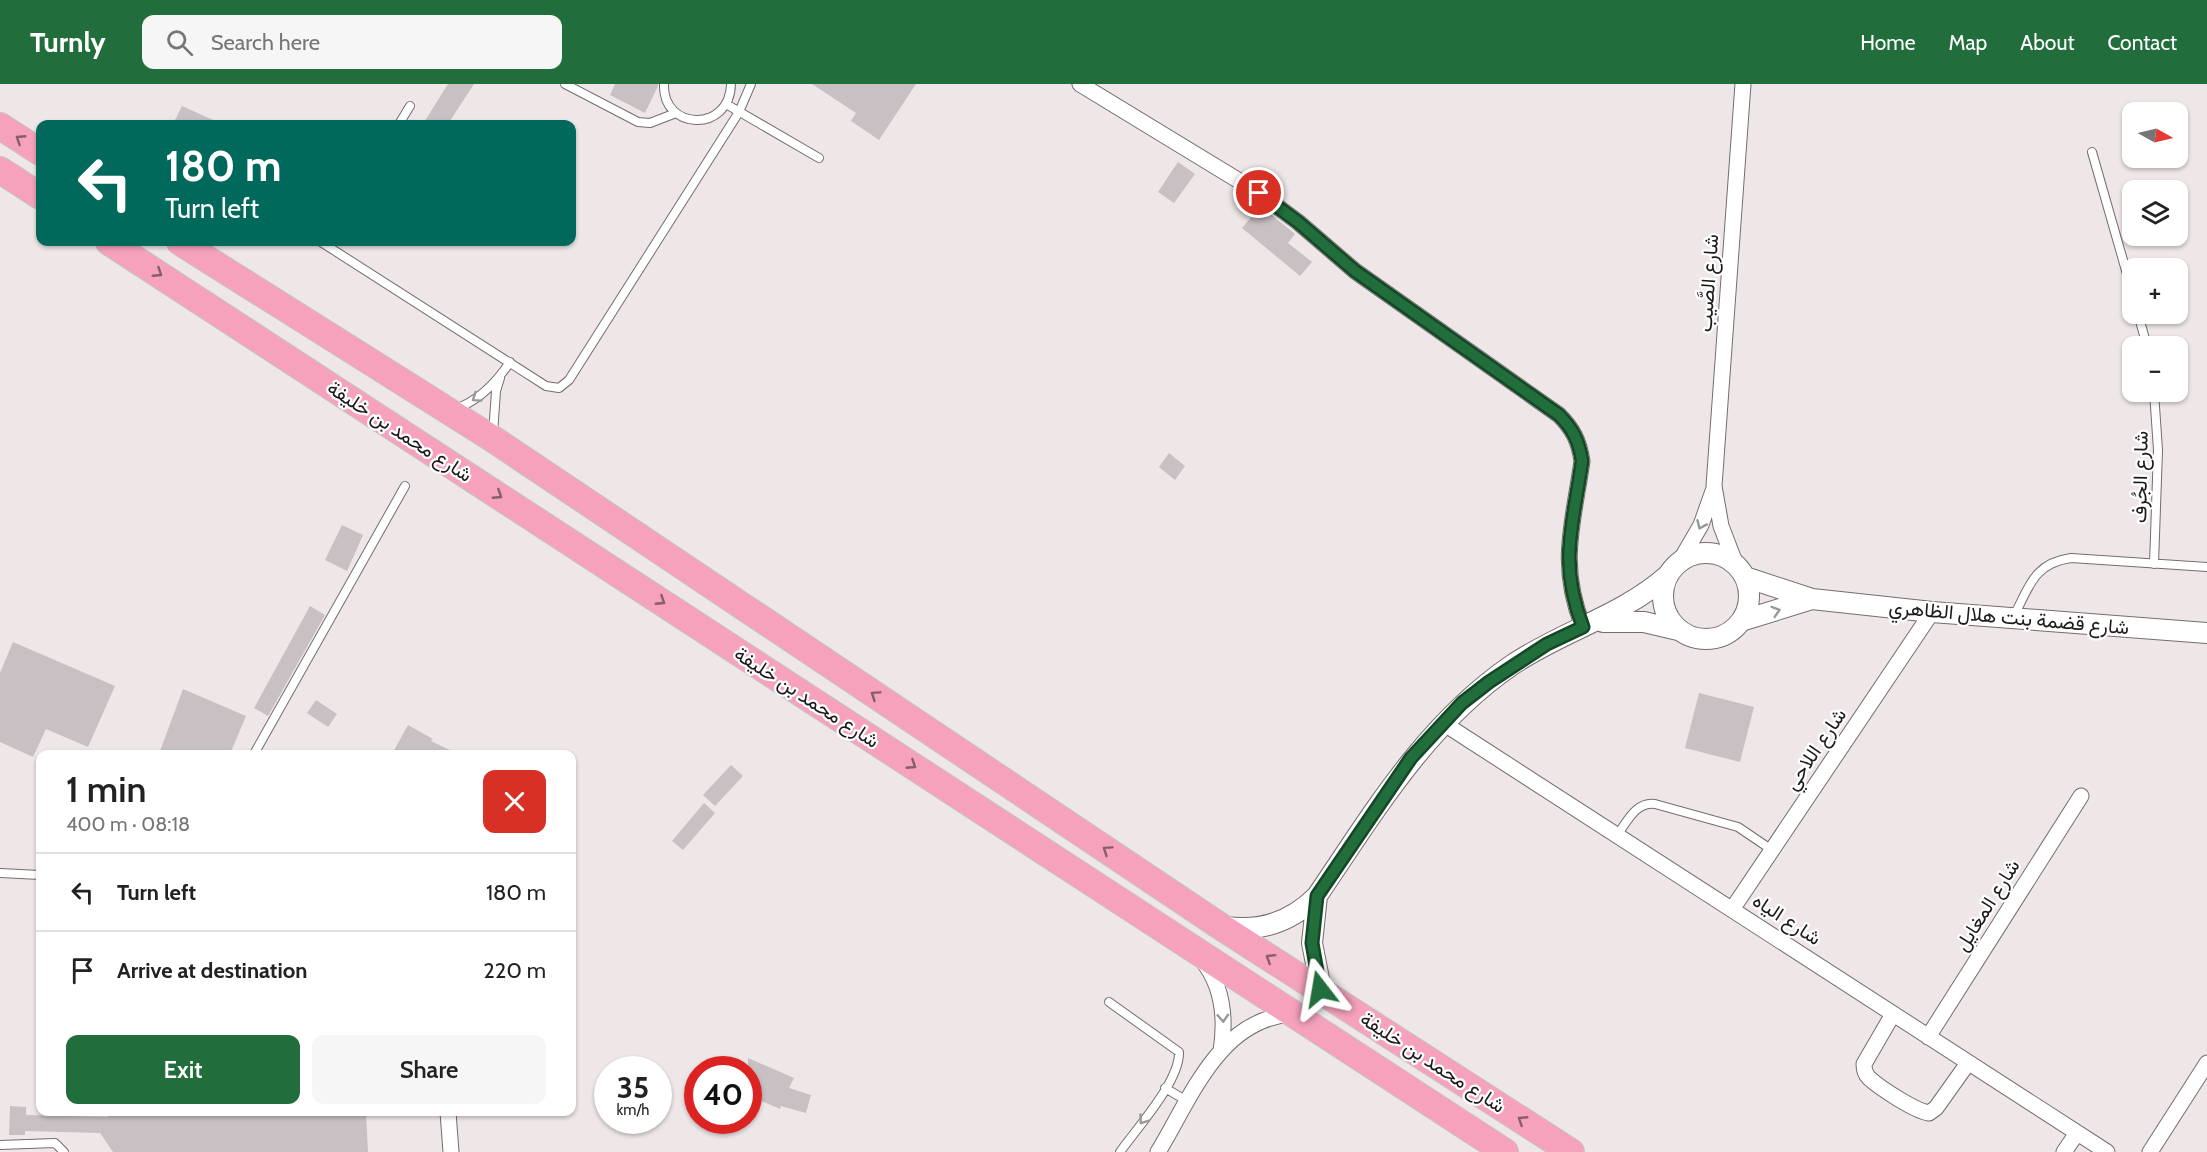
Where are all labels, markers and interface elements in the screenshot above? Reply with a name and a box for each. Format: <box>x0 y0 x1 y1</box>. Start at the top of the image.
search box <box>142 15 562 69</box>
text: Turnly <box>30 25 106 59</box>
icon: search <box>163 26 196 59</box>
text: Search here <box>211 29 320 56</box>
text: Home <box>1860 30 1916 55</box>
text: Map <box>1949 30 1987 55</box>
text: About <box>2020 30 2074 55</box>
text: Contact <box>2107 30 2177 55</box>
north arrow <box>2122 102 2188 168</box>
map controls <box>2122 102 2188 402</box>
one-way arrow <box>16 135 26 147</box>
text: 180 m <box>165 140 281 192</box>
icon: left <box>66 144 144 222</box>
pin <box>1233 167 1284 218</box>
icon: arrive <box>1242 176 1275 209</box>
button: layers <box>2122 180 2188 246</box>
text: Turn left <box>165 192 259 225</box>
street label: شارع الصَّيب <box>1693 233 1725 333</box>
button: + <box>2122 258 2188 324</box>
one-way arrow <box>152 266 163 277</box>
button: − <box>2122 336 2188 402</box>
street label: شارع محمد بن خليفة <box>322 375 477 488</box>
one-way arrow <box>472 391 483 402</box>
street label: شارع الجُرف <box>2127 431 2155 523</box>
one-way arrow <box>491 488 502 499</box>
one-way arrow <box>1696 519 1708 530</box>
one-way arrow <box>655 594 665 606</box>
street label: شارع قضمة بنت هلال الظاهري <box>1887 595 2130 644</box>
one-way arrow <box>1771 605 1781 618</box>
street label: شارع محمد بن خليفة <box>729 641 884 754</box>
one-way arrow <box>871 691 882 702</box>
street label: شارع اللاحي <box>1779 704 1855 797</box>
one-way arrow <box>906 758 916 770</box>
text: 1 min <box>66 767 146 811</box>
button: close <box>483 770 546 833</box>
text: 400 m · 08:18 <box>66 812 190 836</box>
one-way arrow <box>1103 846 1114 857</box>
street label: شارع المغايل <box>1949 855 2026 956</box>
icon: left <box>66 876 99 909</box>
text: Turn left <box>117 879 196 906</box>
text: 180 m <box>486 879 546 906</box>
street label: شارع الياه <box>1747 888 1826 952</box>
one-way arrow <box>1266 953 1276 965</box>
icon: arrive <box>66 954 99 987</box>
text: Arrive at destination <box>117 957 307 984</box>
text: 220 m <box>483 957 546 984</box>
position arrow <box>1288 957 1352 1021</box>
street label: شارع محمد بن خليفة <box>1355 1006 1510 1119</box>
one-way arrow <box>1216 1014 1229 1023</box>
button: Exit <box>66 1035 300 1104</box>
button: Share <box>312 1035 546 1104</box>
speed limit sign: 40 <box>684 1056 762 1134</box>
text: 35 <box>617 1069 649 1106</box>
text: km/h <box>617 1101 649 1119</box>
one-way arrow <box>1139 1113 1150 1124</box>
one-way arrow <box>1518 1116 1529 1127</box>

